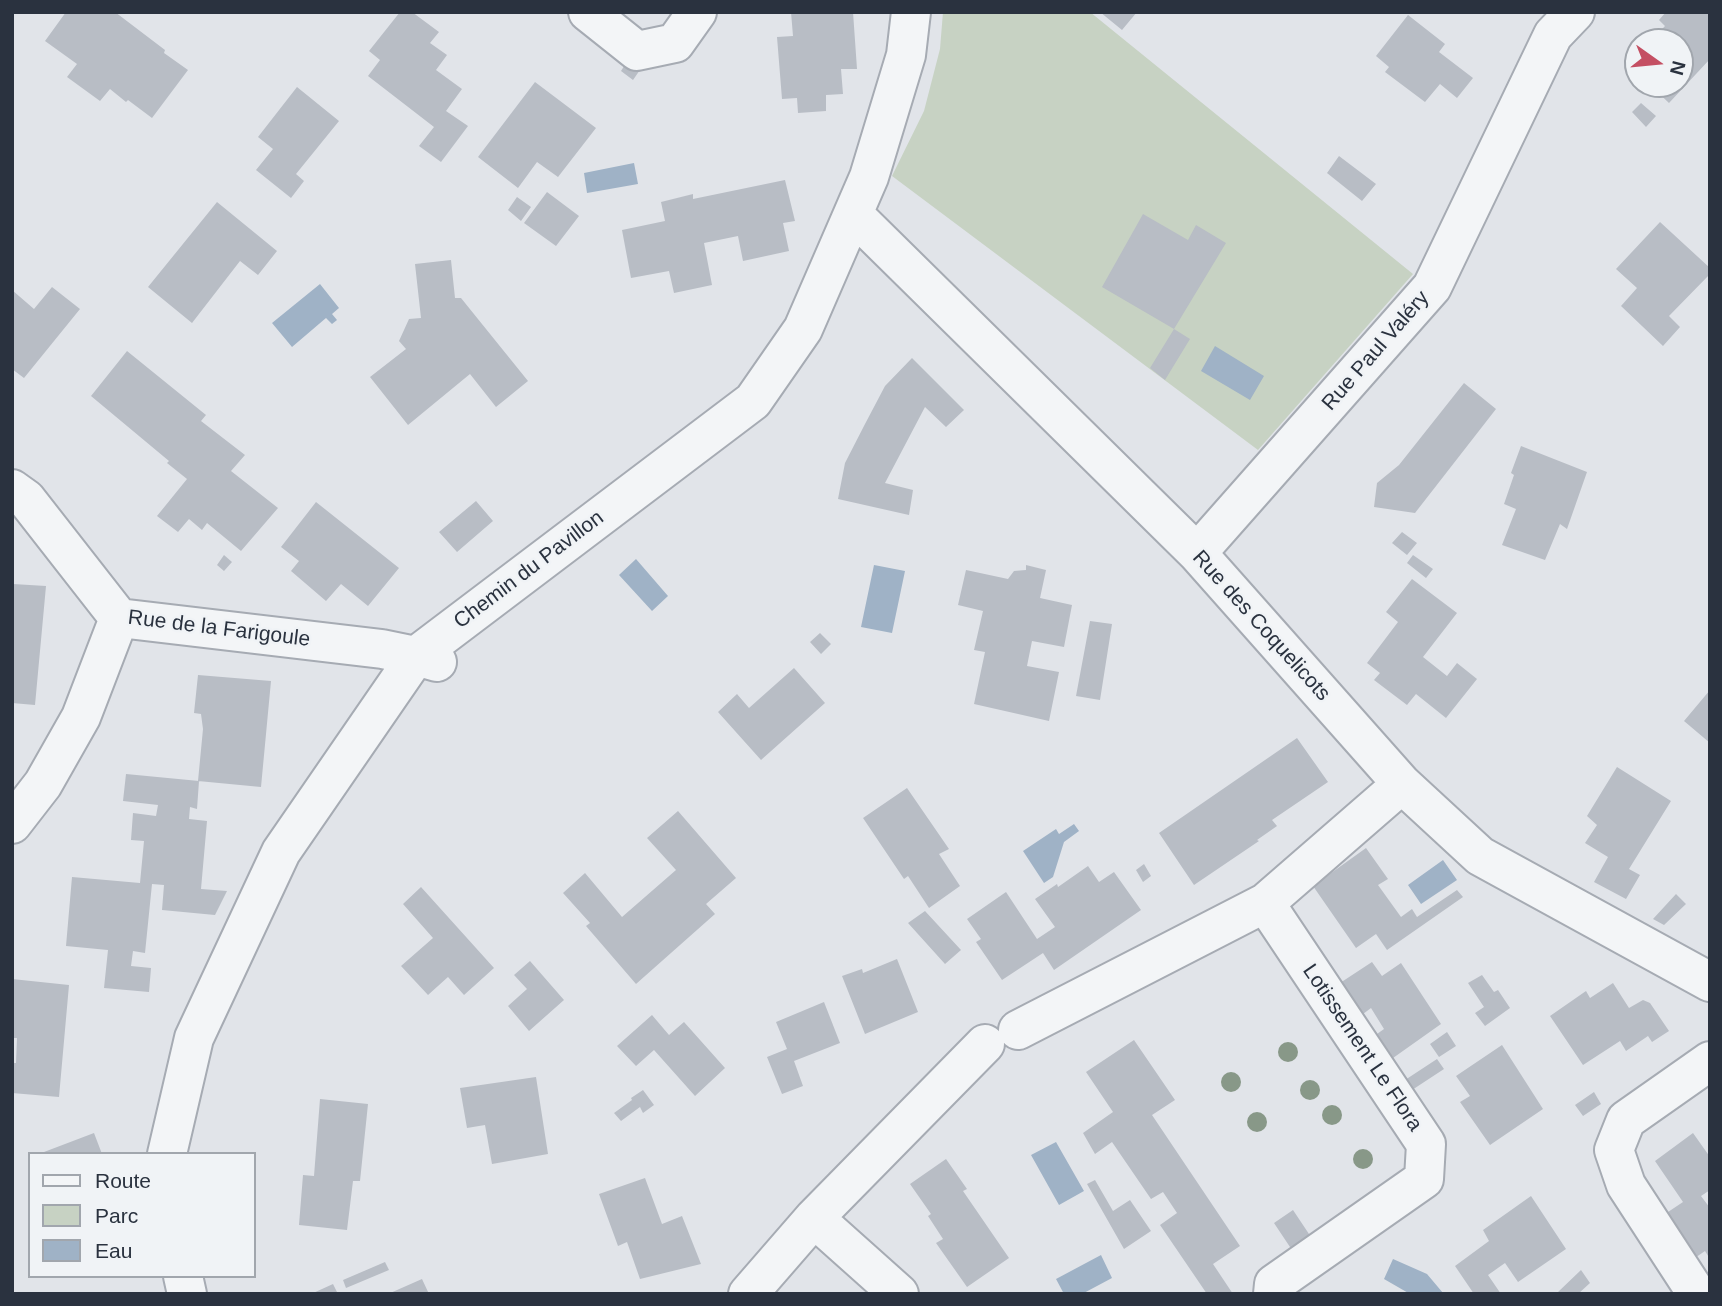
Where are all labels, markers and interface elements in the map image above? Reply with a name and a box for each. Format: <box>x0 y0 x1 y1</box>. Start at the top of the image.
north arrow <box>1624 28 1694 98</box>
text: N <box>1666 59 1690 77</box>
street label: Rue Paul Valéry <box>1317 286 1435 416</box>
street label: Chemin du Pavillon <box>449 505 609 635</box>
street label: Rue des Coquelicots <box>1187 546 1335 706</box>
street label: Rue de la Farigoule <box>127 605 311 653</box>
street label: Lotissement Le Flora <box>1297 960 1427 1136</box>
legend <box>28 1152 256 1278</box>
text: Route <box>95 1169 151 1192</box>
text: Parc <box>95 1204 138 1227</box>
text: Eau <box>95 1239 132 1262</box>

